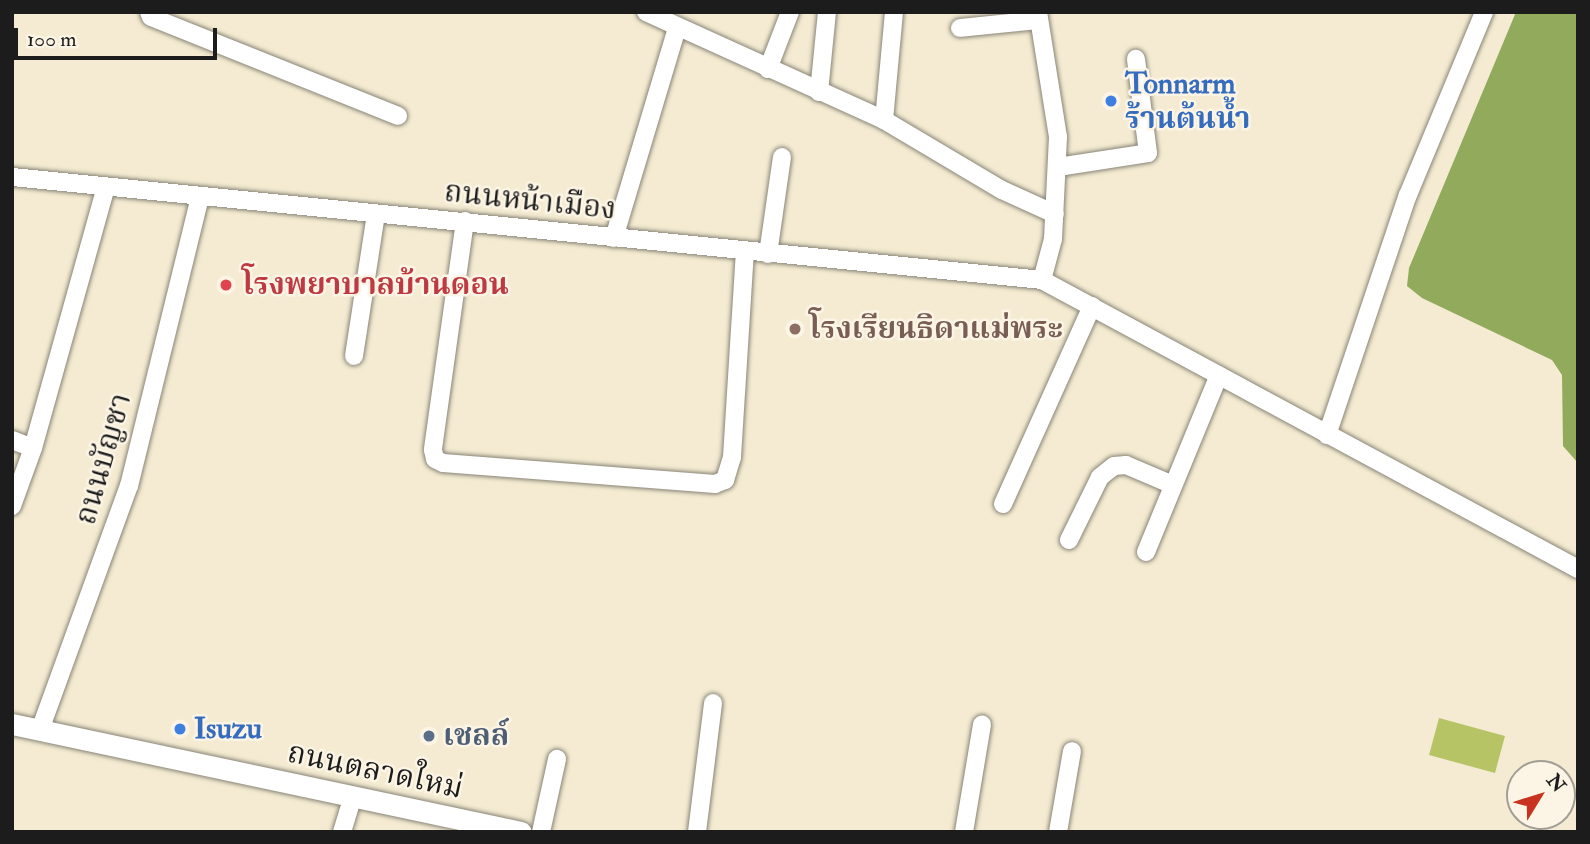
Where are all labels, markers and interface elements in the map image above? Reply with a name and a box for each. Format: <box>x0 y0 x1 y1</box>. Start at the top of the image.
scale bar <box>18 14 220 58</box>
text: 100 m <box>27 26 77 53</box>
place label: Tonnarm ร้านต้นน้ำ <box>1125 66 1251 136</box>
marker: Tonnarm ร้านต้นน้ำ <box>1103 93 1119 109</box>
street label: ถนนหน้าเมือง <box>442 174 618 228</box>
place label: โรงพยาบาลบ้านดอน <box>242 267 509 303</box>
marker: โรงพยาบาลบ้านดอน <box>216 275 236 295</box>
place label: โรงเรียนธิดาแม่พระ <box>809 311 1063 347</box>
marker: โรงเรียนธิดาแม่พระ <box>787 321 803 337</box>
street label: ถนนบัญชา <box>68 389 140 529</box>
place label: Isuzu <box>194 711 262 747</box>
place label: เชลล์ <box>443 718 509 754</box>
marker: Isuzu <box>172 721 188 737</box>
marker: เชลล์ <box>421 728 437 744</box>
street label: ถนนตลาดใหม่ <box>284 735 466 807</box>
north arrow <box>1506 760 1576 830</box>
text: N <box>1541 769 1571 797</box>

